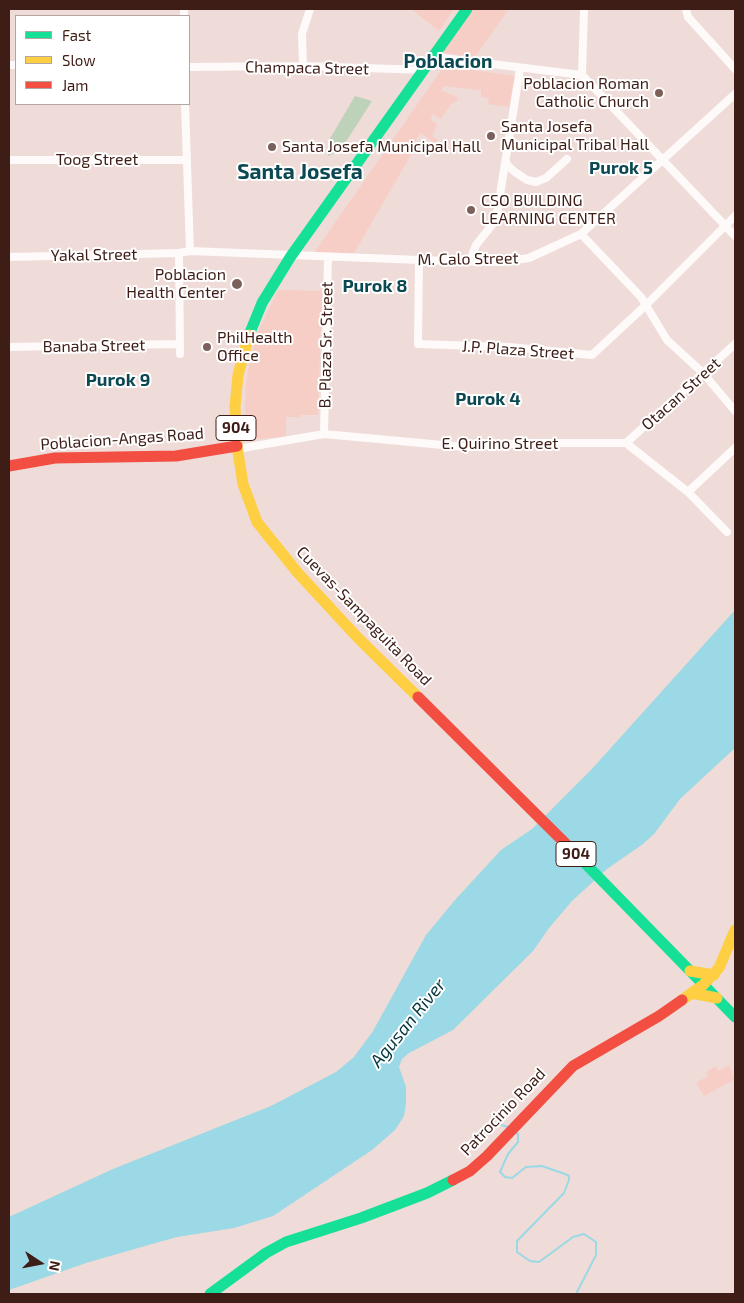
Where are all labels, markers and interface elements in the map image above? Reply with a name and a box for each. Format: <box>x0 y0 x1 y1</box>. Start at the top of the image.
legend <box>15 15 190 105</box>
text: Fast <box>62 26 91 44</box>
text: Slow <box>62 51 96 69</box>
district label: Poblacion <box>404 51 492 73</box>
street label: Champaca Street <box>245 57 369 79</box>
place label: Poblacion Roman Catholic Church <box>523 74 649 112</box>
text: Jam <box>62 76 88 94</box>
marker: Poblacion Roman Catholic Church <box>653 87 665 99</box>
place label: Santa Josefa Municipal Tribal Hall <box>501 117 649 155</box>
marker: Santa Josefa Municipal Tribal Hall <box>485 130 497 142</box>
place label: Santa Josefa Municipal Hall <box>282 137 481 157</box>
marker: Santa Josefa Municipal Hall <box>266 141 278 153</box>
street label: Toog Street <box>56 150 138 170</box>
district label: Purok 5 <box>589 157 653 179</box>
district label: Santa Josefa <box>237 159 363 185</box>
place label: CSO BUILDING LEARNING CENTER <box>481 191 616 229</box>
marker: CSO BUILDING LEARNING CENTER <box>465 204 477 216</box>
street label: Yakal Street <box>50 245 138 265</box>
street label: M. Calo Street <box>417 249 519 269</box>
place label: Poblacion Health Center <box>126 265 226 303</box>
district label: Purok 8 <box>342 275 408 297</box>
marker: Poblacion Health Center <box>230 277 244 291</box>
street label: B. Plaza Sr. Street <box>315 281 337 409</box>
place label: PhilHealth Office <box>217 328 293 366</box>
street label: Banaba Street <box>42 336 146 356</box>
street label: J.P. Plaza Street <box>461 337 575 363</box>
marker: PhilHealth Office <box>201 341 213 353</box>
street label: Otacan Street <box>638 354 724 434</box>
district label: Purok 9 <box>86 369 150 391</box>
district label: Purok 4 <box>455 388 521 410</box>
road number: 904 <box>216 416 256 440</box>
street label: Poblacion-Angas Road <box>40 424 204 454</box>
street label: E. Quirino Street <box>442 434 558 454</box>
street label: Cuevas-Sampaguita Road <box>292 542 436 690</box>
road number: 904 <box>556 842 596 866</box>
water label: Agusan River <box>366 974 450 1072</box>
street label: Patrocinio Road <box>456 1064 550 1160</box>
north arrow <box>15 1238 65 1288</box>
text: N <box>46 1259 65 1273</box>

